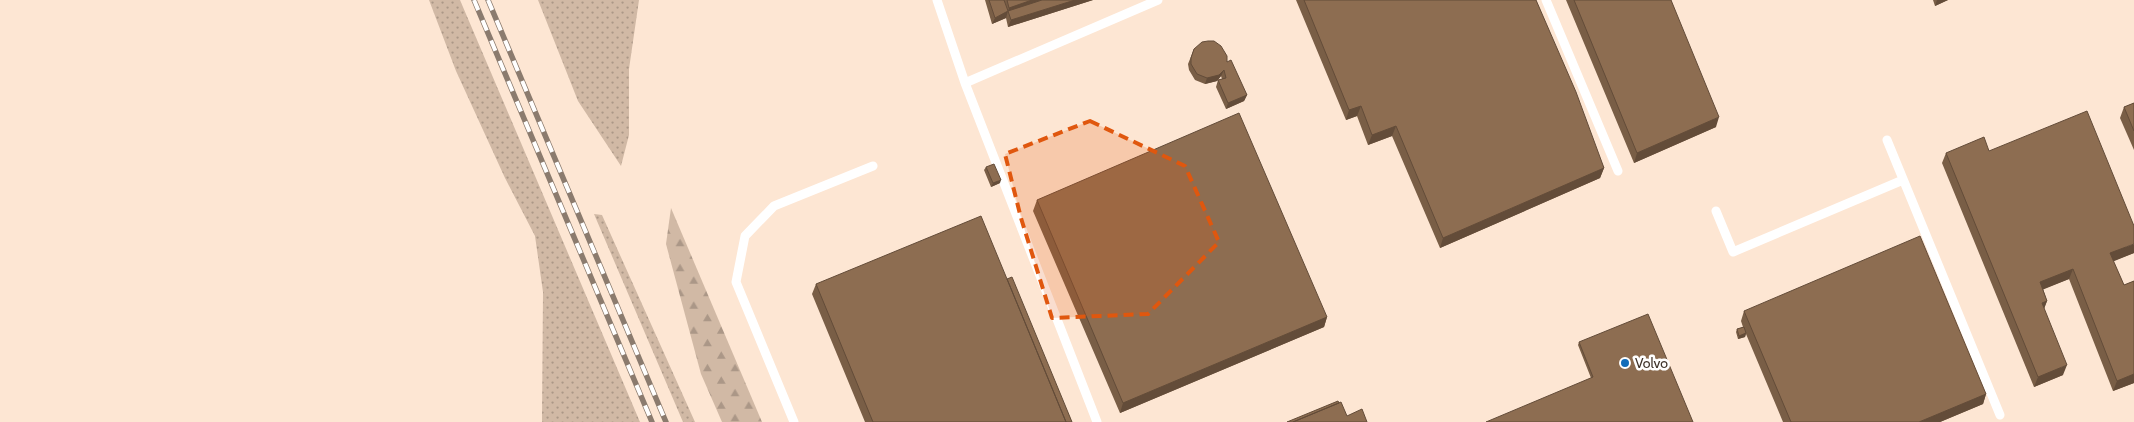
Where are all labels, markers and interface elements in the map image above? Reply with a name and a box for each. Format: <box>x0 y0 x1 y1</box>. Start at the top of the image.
place label: Volvo <box>1635 354 1668 372</box>
marker: Volvo <box>1619 357 1631 369</box>

